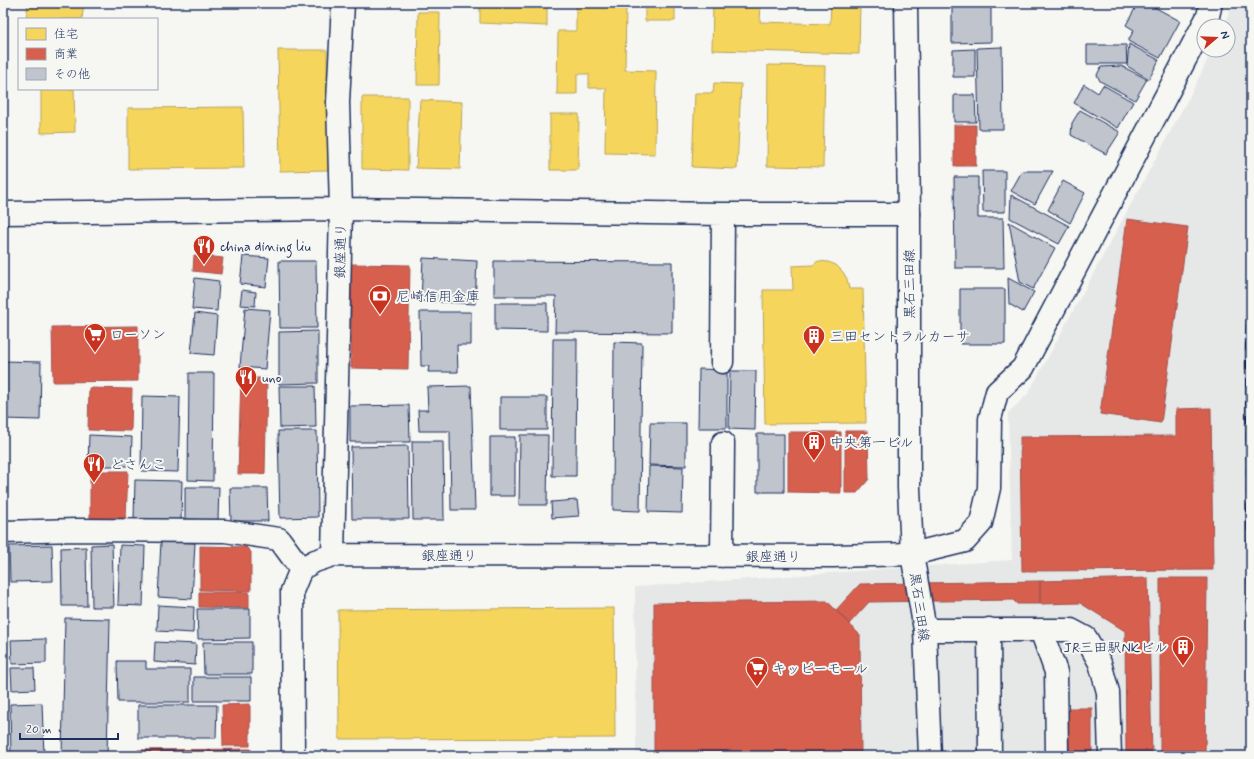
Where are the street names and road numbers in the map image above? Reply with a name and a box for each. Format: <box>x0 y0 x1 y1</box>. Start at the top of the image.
street label: 銀座通り <box>332 223 350 279</box>
street label: 黒石三田線 <box>901 249 919 319</box>
street label: 銀座通り <box>421 547 477 565</box>
street label: 銀座通り <box>745 548 801 566</box>
street label: 黒石三田線 <box>905 571 933 643</box>

